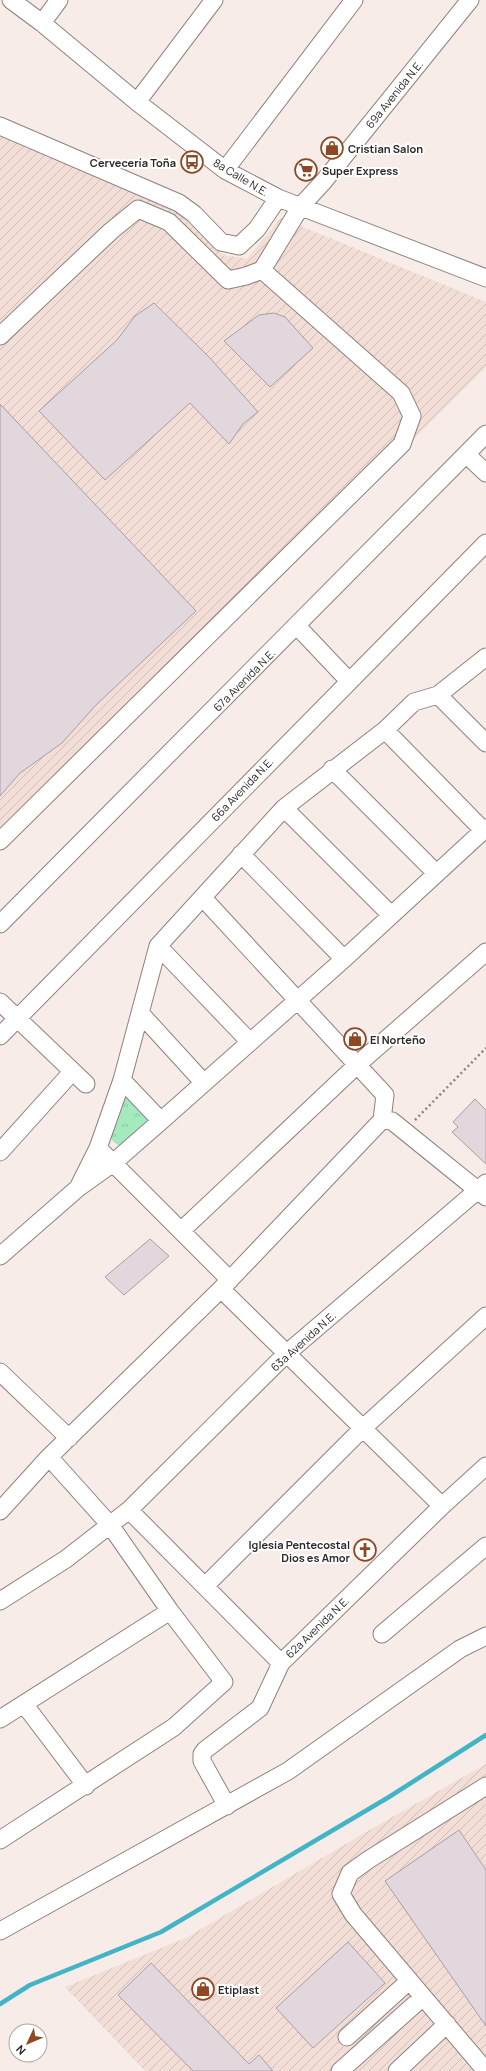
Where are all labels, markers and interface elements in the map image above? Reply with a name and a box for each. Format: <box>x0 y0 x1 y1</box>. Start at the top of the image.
street label: 69a Avenida N.E. <box>362 57 426 131</box>
shop icon: Cristian Salon <box>319 135 345 161</box>
place label: Cristian Salon <box>348 141 423 156</box>
bus stop icon: Cervecería Toña <box>179 149 205 175</box>
place label: Cervecería Toña <box>90 155 176 170</box>
street label: 8a Calle N.E. <box>211 155 271 199</box>
supermarket icon: Super Express <box>293 157 319 183</box>
place label: Super Express <box>322 163 398 178</box>
street label: 67a Avenida N.E. <box>210 646 278 714</box>
street label: 66a Avenida N.E. <box>208 754 276 824</box>
shop icon: El Norteño <box>342 1026 368 1052</box>
place label: El Norteño <box>370 1032 426 1047</box>
street label: 63a Avenida N.E. <box>267 1308 339 1374</box>
place label: Iglesia Pentecostal Dios es Amor <box>249 1537 351 1565</box>
church icon: Iglesia Pentecostal Dios es Amor <box>352 1537 378 1563</box>
street label: 62a Avenida N.E. <box>282 1593 352 1661</box>
shop icon: Etiplast <box>190 1976 216 2002</box>
place label: Etiplast <box>218 1982 259 1997</box>
north arrow <box>8 2023 48 2063</box>
text: N <box>12 2042 29 2058</box>

